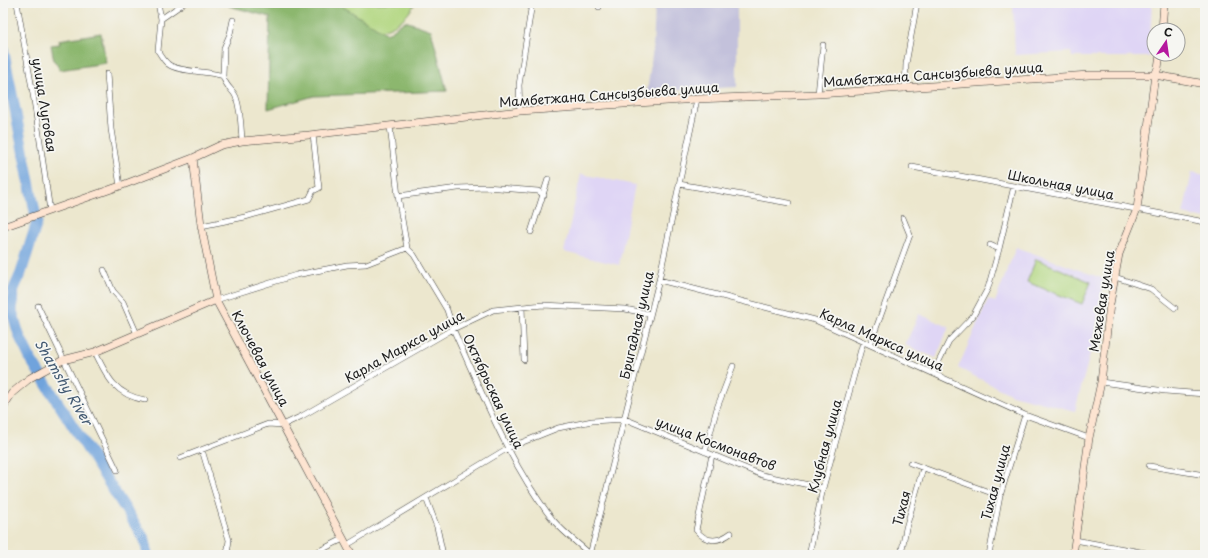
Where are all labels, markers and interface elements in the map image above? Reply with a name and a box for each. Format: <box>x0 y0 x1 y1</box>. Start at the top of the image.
north arrow <box>1146 22 1186 62</box>
text: С <box>1162 23 1174 41</box>
street label: улица Луговая <box>28 56 62 154</box>
street label: Мамбетжана Сансызбыева улица <box>822 57 1044 91</box>
street label: Мамбетжана Сансызбыева улица <box>498 77 720 111</box>
street label: Школьная улица <box>1006 164 1117 204</box>
street label: Межевая улица <box>1084 248 1119 353</box>
street label: Бригадная улица <box>614 268 658 381</box>
street label: Карла Маркса улица <box>817 303 948 375</box>
street label: Карла Маркса улица <box>341 305 468 387</box>
street label: Ключевая улица <box>228 307 295 410</box>
street label: Октябрьская улица <box>459 330 529 452</box>
water label: Shamshy River <box>30 335 99 431</box>
street label: Клубная улица <box>802 396 846 495</box>
street label: улица Космонавтов <box>653 411 779 475</box>
street label: Тихая улица <box>976 441 1014 522</box>
street label: Тихая <box>887 488 915 528</box>

